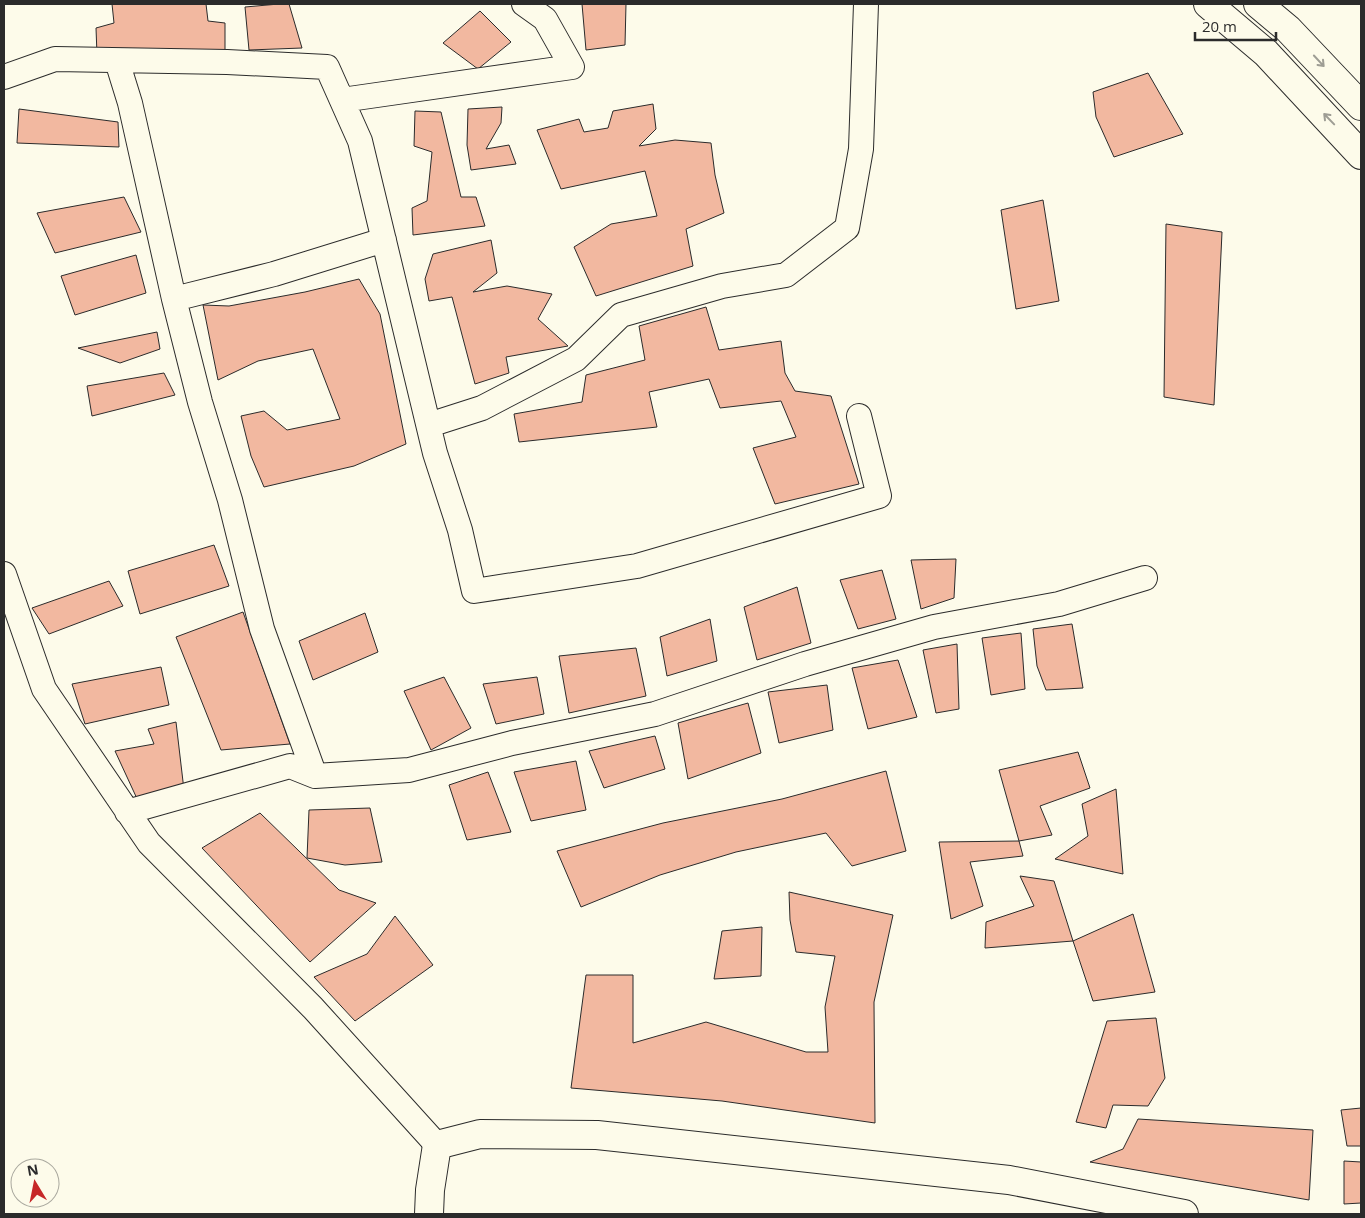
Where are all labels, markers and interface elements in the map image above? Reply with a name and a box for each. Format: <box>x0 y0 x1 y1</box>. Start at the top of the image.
scale bar <box>1195 10 1276 42</box>
text: 20 m <box>1202 16 1237 36</box>
one-way arrow <box>1312 55 1324 67</box>
one-way arrow <box>1323 112 1335 125</box>
north arrow <box>10 1158 60 1208</box>
text: N <box>25 1159 40 1180</box>

